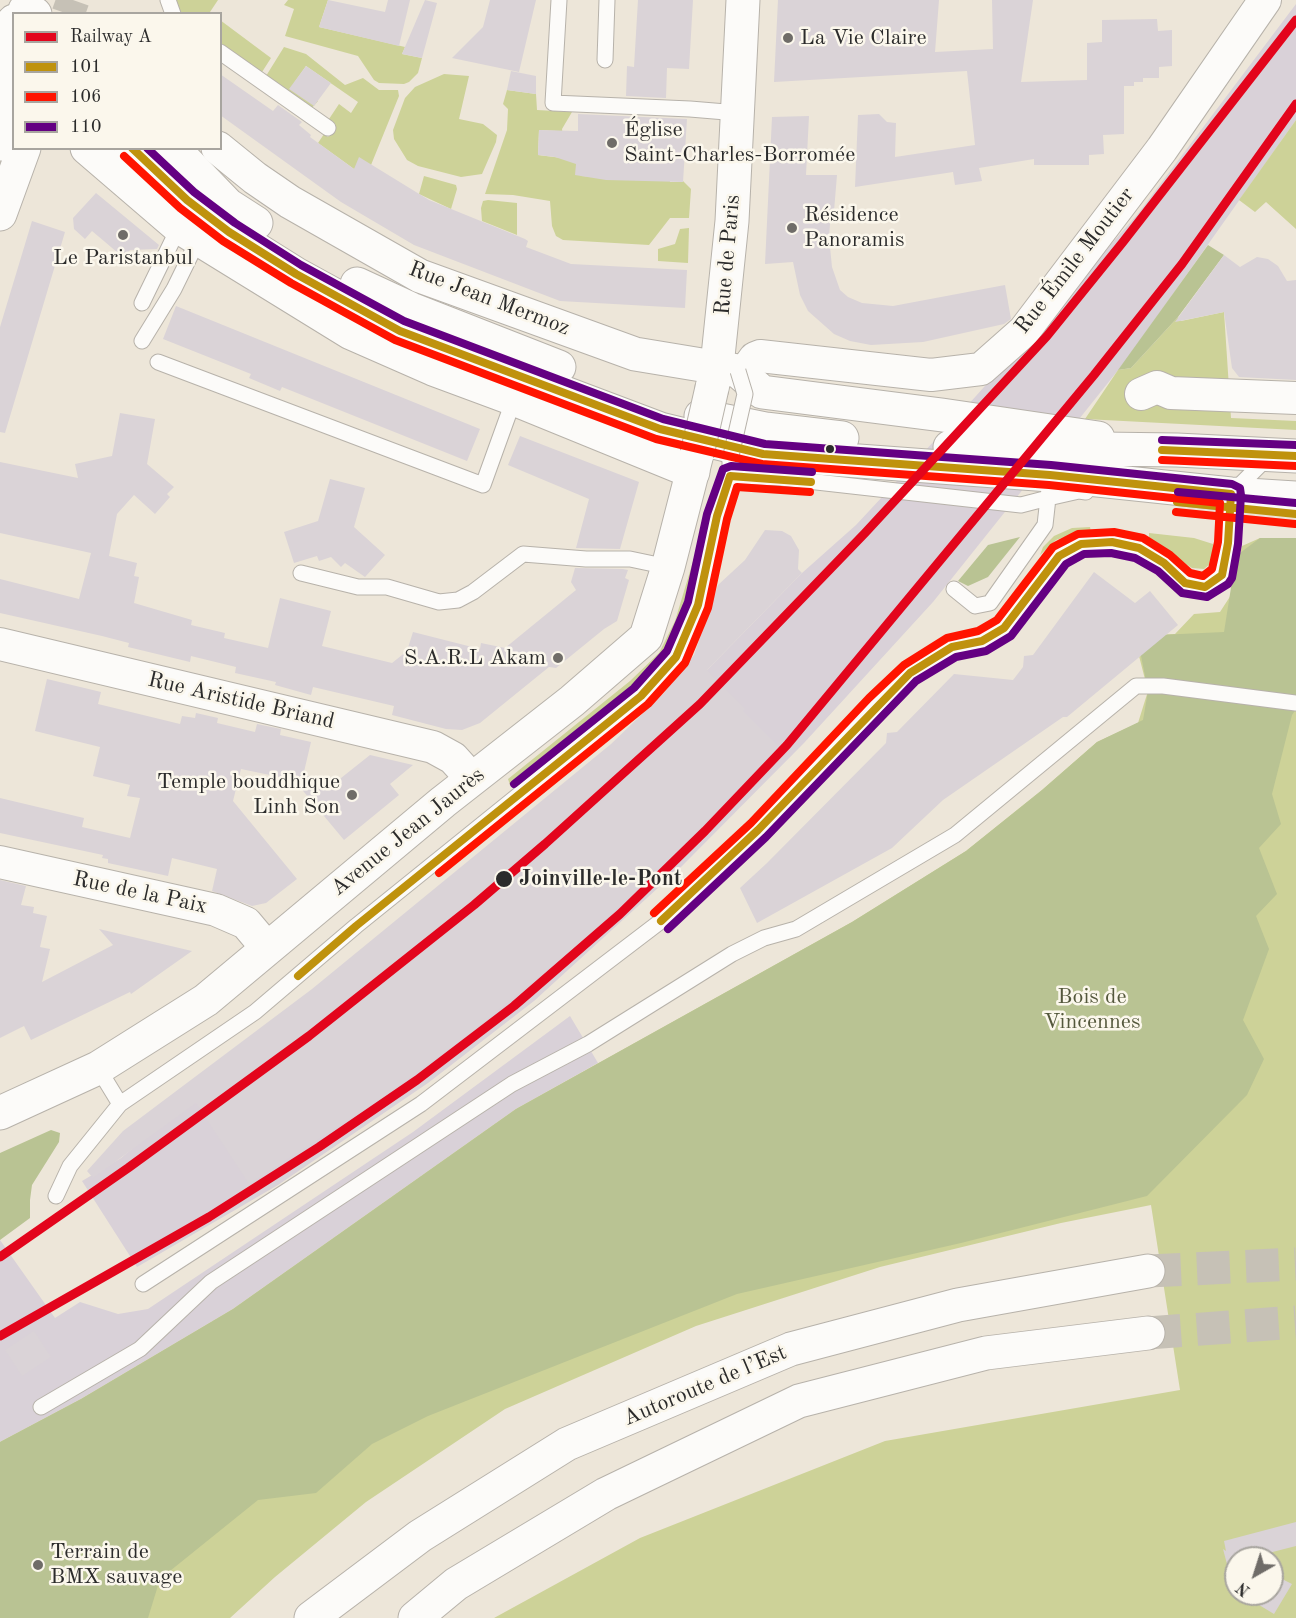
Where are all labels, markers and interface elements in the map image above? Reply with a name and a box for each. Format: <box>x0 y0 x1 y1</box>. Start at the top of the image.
legend <box>12 12 222 150</box>
place label: La Vie Claire <box>800 25 927 51</box>
text: Railway A <box>70 28 152 46</box>
marker: La Vie Claire <box>781 31 795 45</box>
text: 101 <box>70 58 101 76</box>
text: 106 <box>70 88 101 106</box>
place label: Église Saint-Charles-Borromée <box>624 117 855 168</box>
text: 110 <box>70 118 101 136</box>
marker: Église Saint-Charles-Borromée <box>605 136 619 150</box>
street label: Rue Émile Moutier <box>1010 183 1140 339</box>
street label: Rue de Paris <box>710 194 746 316</box>
place label: Résidence Panoramis <box>804 202 904 254</box>
marker: Résidence Panoramis <box>785 221 799 235</box>
marker: Le Paristanbul <box>116 228 130 242</box>
place label: Le Paristanbul <box>53 245 193 271</box>
street label: Rue Jean Mermoz <box>405 256 573 342</box>
unlabelled marker <box>824 443 836 455</box>
place label: S.A.R.L Akam <box>404 645 546 671</box>
marker: S.A.R.L Akam <box>551 651 565 665</box>
street label: Rue Aristide Briand <box>145 667 337 735</box>
street label: Avenue Jean Jaurès <box>326 762 490 902</box>
place label: Temple bouddhique Linh Son <box>157 769 340 820</box>
marker: Temple bouddhique Linh Son <box>345 788 359 802</box>
street label: Rue de la Paix <box>70 866 210 920</box>
place label: Joinville-le-Pont <box>519 866 682 892</box>
marker: Joinville-le-Pont <box>494 869 514 889</box>
park label: Bois de Vincennes <box>1044 984 1140 1036</box>
street label: Autoroute de l’Est <box>619 1340 791 1432</box>
place label: Terrain de BMX sauvage <box>50 1539 182 1591</box>
north arrow <box>1224 1546 1284 1606</box>
marker: Terrain de BMX sauvage <box>31 1558 45 1572</box>
text: N <box>1234 1578 1254 1599</box>

